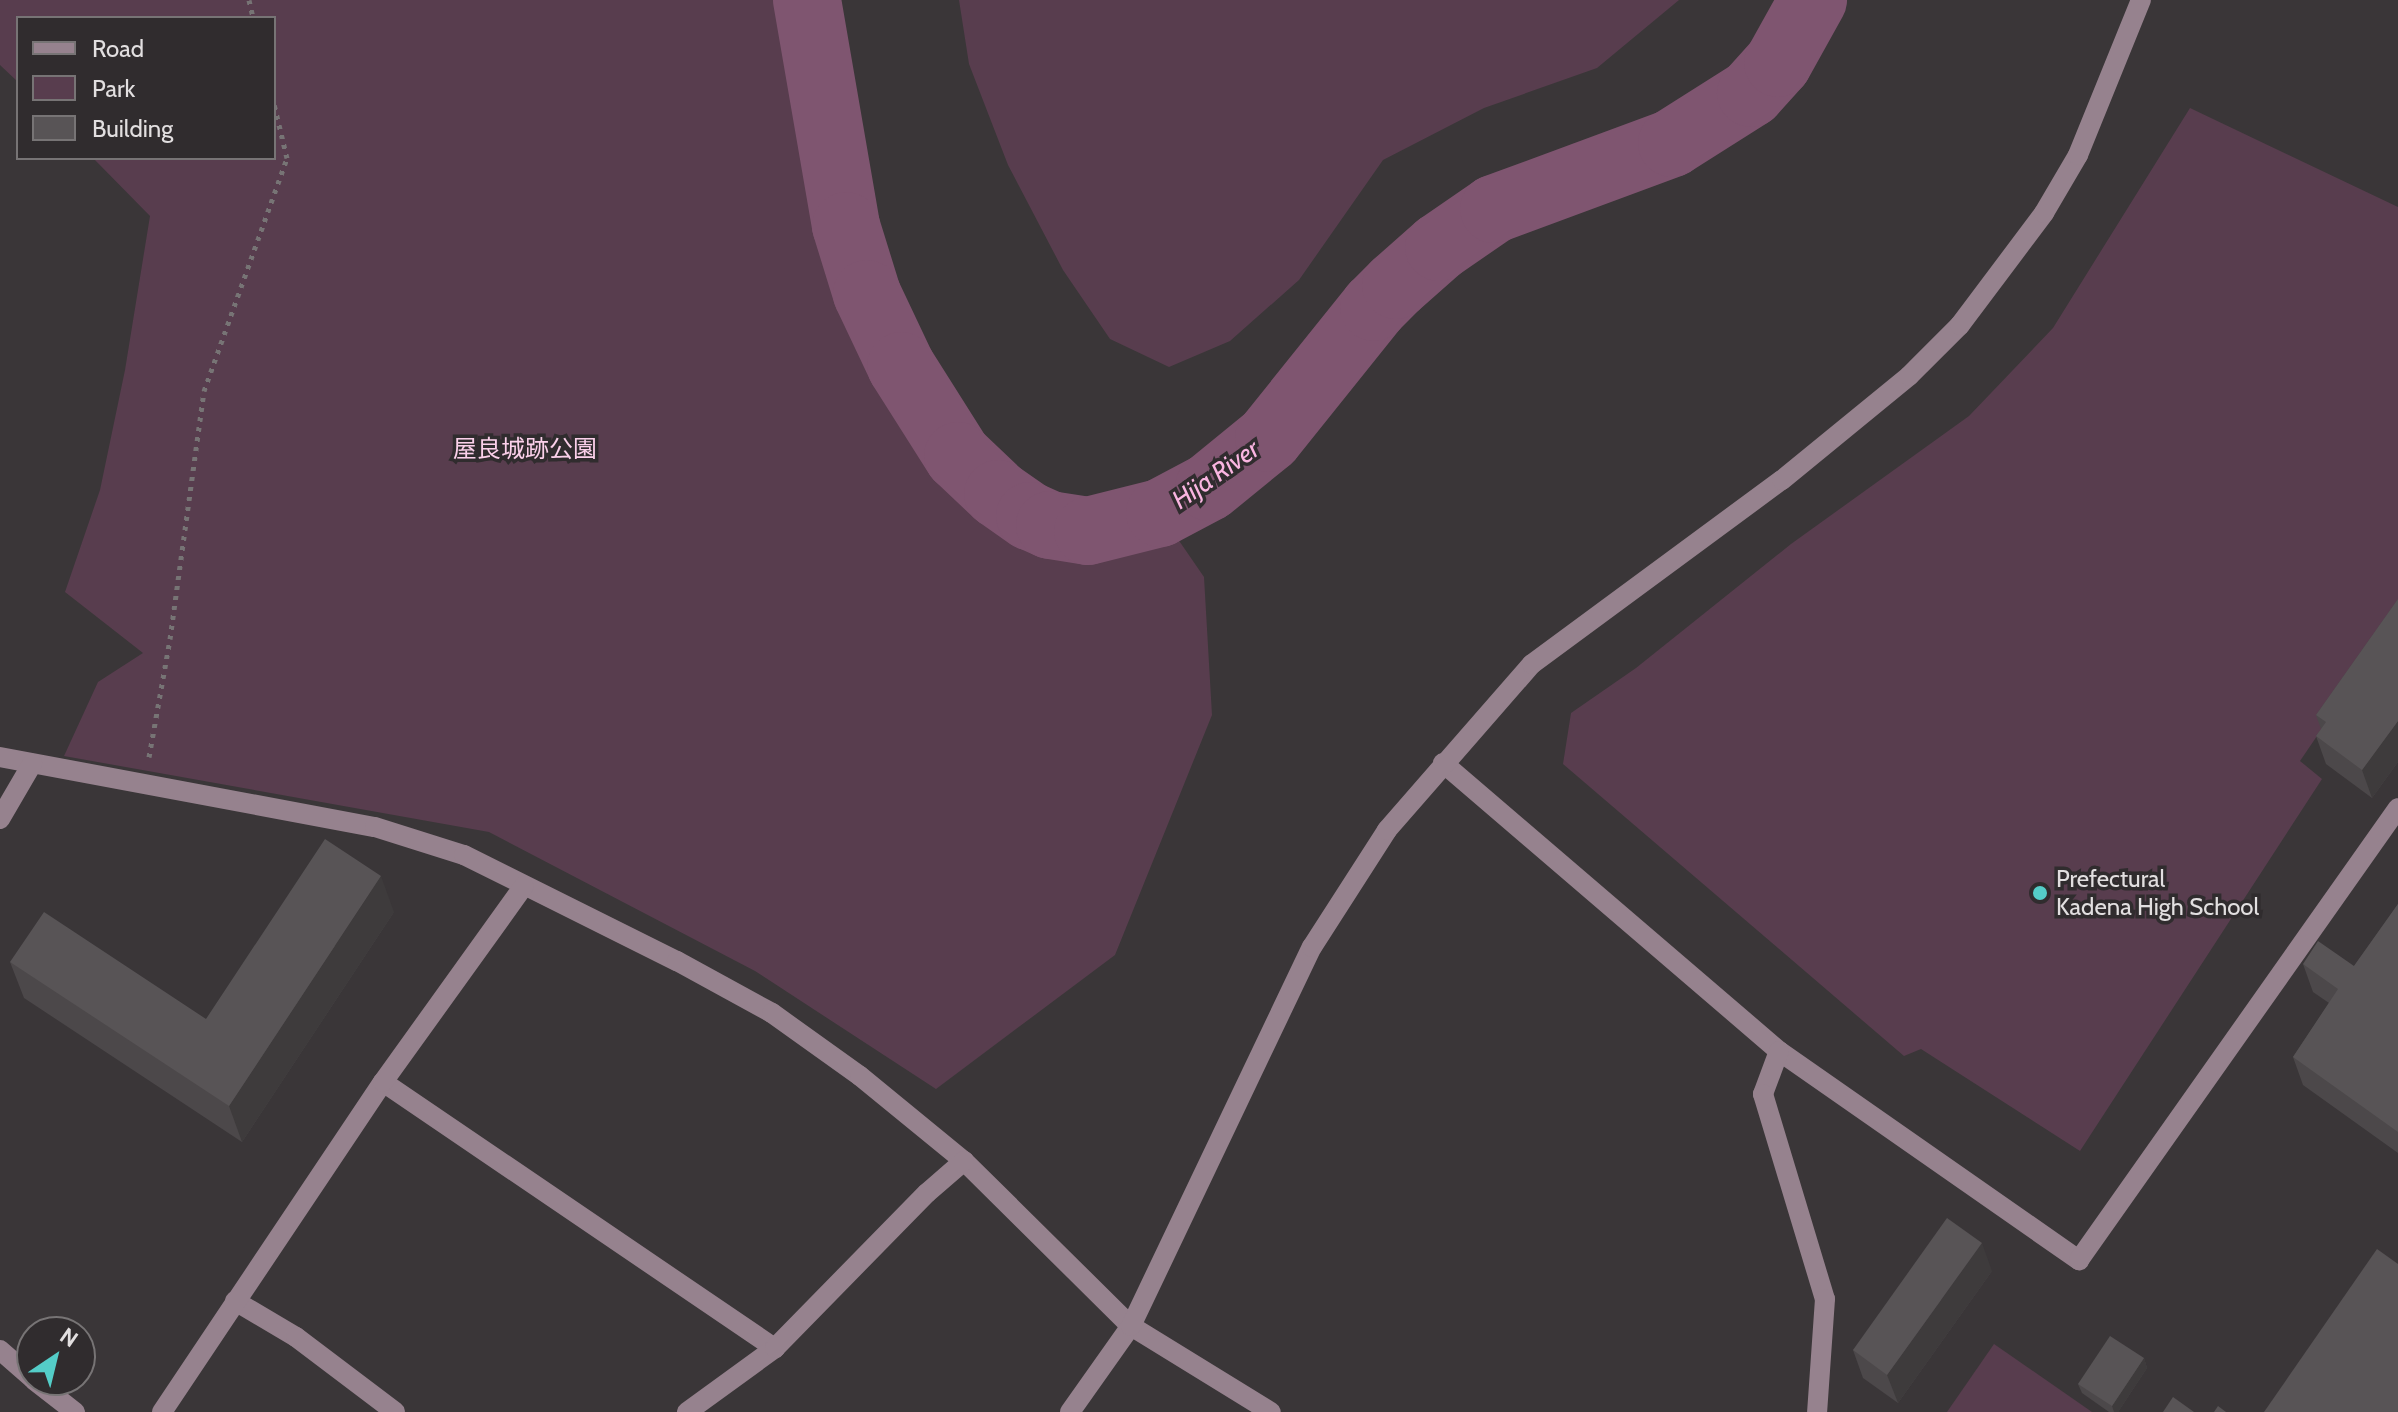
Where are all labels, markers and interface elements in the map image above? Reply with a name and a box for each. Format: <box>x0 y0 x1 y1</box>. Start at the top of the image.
legend <box>16 16 276 160</box>
text: Road <box>92 34 144 63</box>
text: Park <box>92 74 135 103</box>
text: Building <box>92 114 173 143</box>
water label: Hija River <box>1166 434 1266 516</box>
park label: 屋良城跡公園 <box>453 435 597 463</box>
place label: Prefectural Kadena High School <box>2056 865 2259 921</box>
marker: Prefectural Kadena High School <box>2031 884 2049 902</box>
north arrow <box>16 1316 96 1396</box>
text: N <box>55 1322 83 1353</box>

